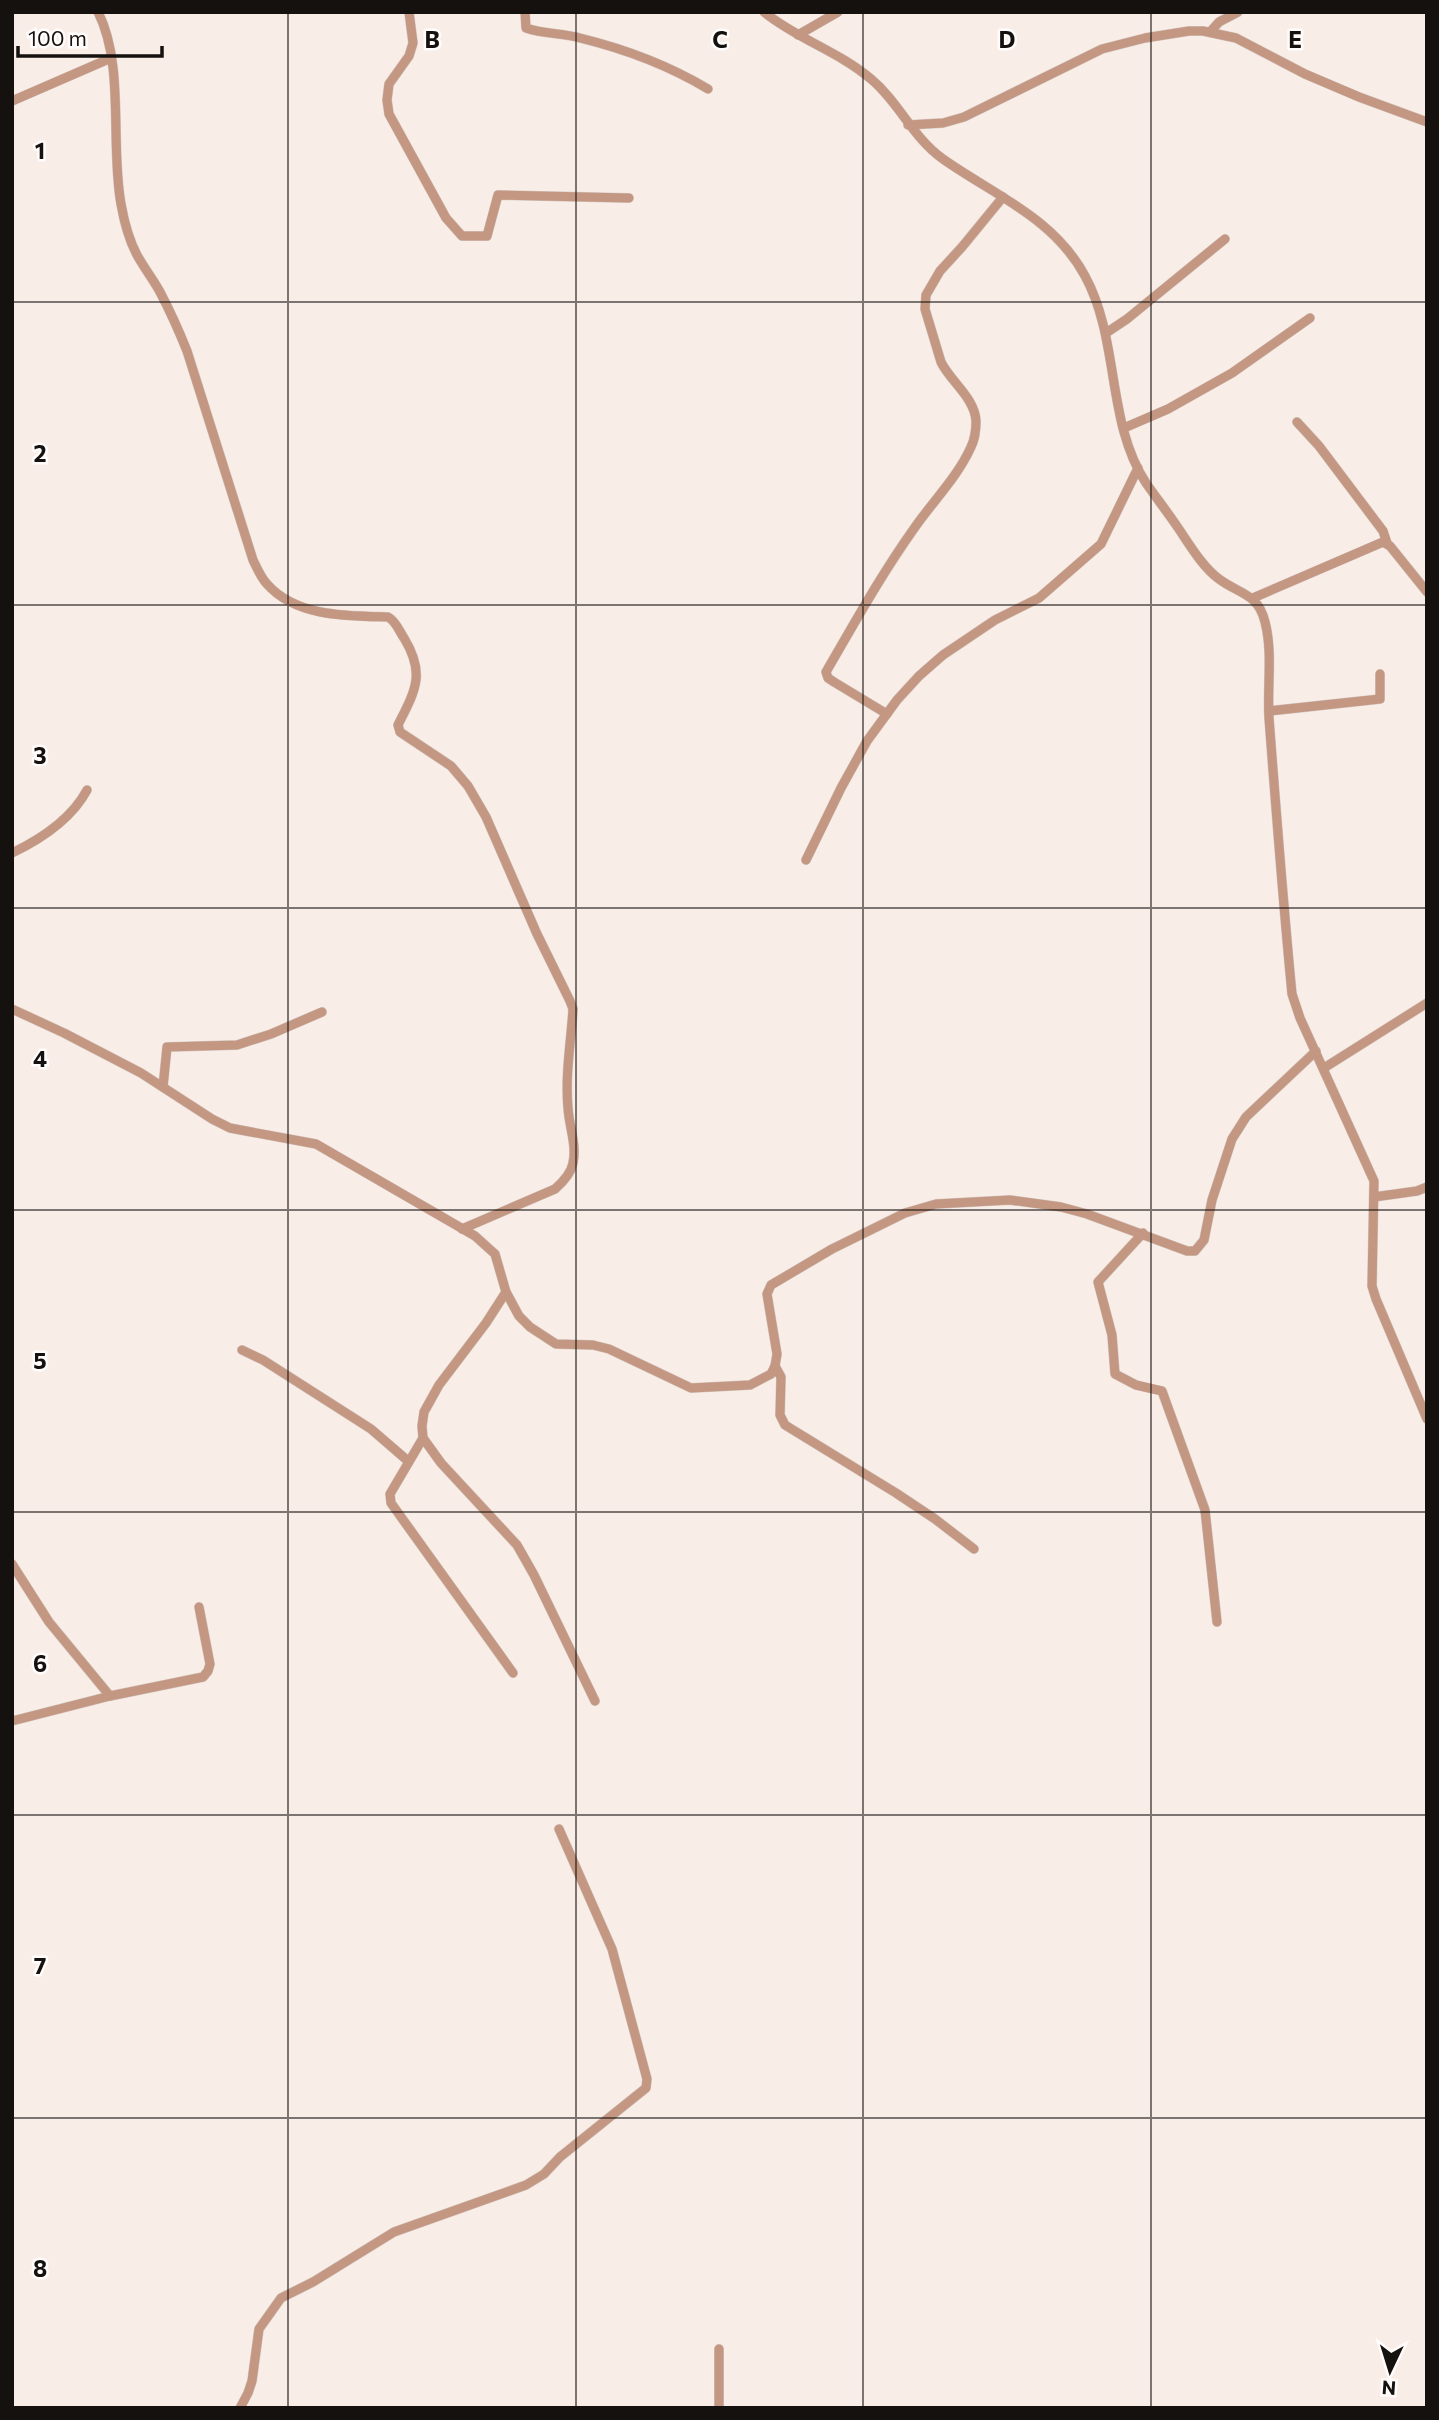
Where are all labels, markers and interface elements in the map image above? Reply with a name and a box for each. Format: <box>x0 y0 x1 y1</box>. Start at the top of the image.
scale bar <box>18 14 161 58</box>
text: 100 m <box>28 25 87 50</box>
text: B <box>424 25 440 53</box>
text: C <box>712 25 728 53</box>
text: D <box>999 25 1016 53</box>
text: E <box>1288 25 1302 53</box>
text: 1 <box>35 136 45 164</box>
text: 2 <box>33 439 47 467</box>
text: 3 <box>33 741 47 769</box>
text: 4 <box>33 1044 47 1072</box>
text: 5 <box>33 1346 47 1374</box>
text: 6 <box>33 1649 47 1677</box>
text: 7 <box>34 1951 46 1979</box>
text: 8 <box>33 2254 47 2282</box>
north arrow <box>1355 2336 1425 2406</box>
text: N <box>1381 2376 1397 2400</box>

